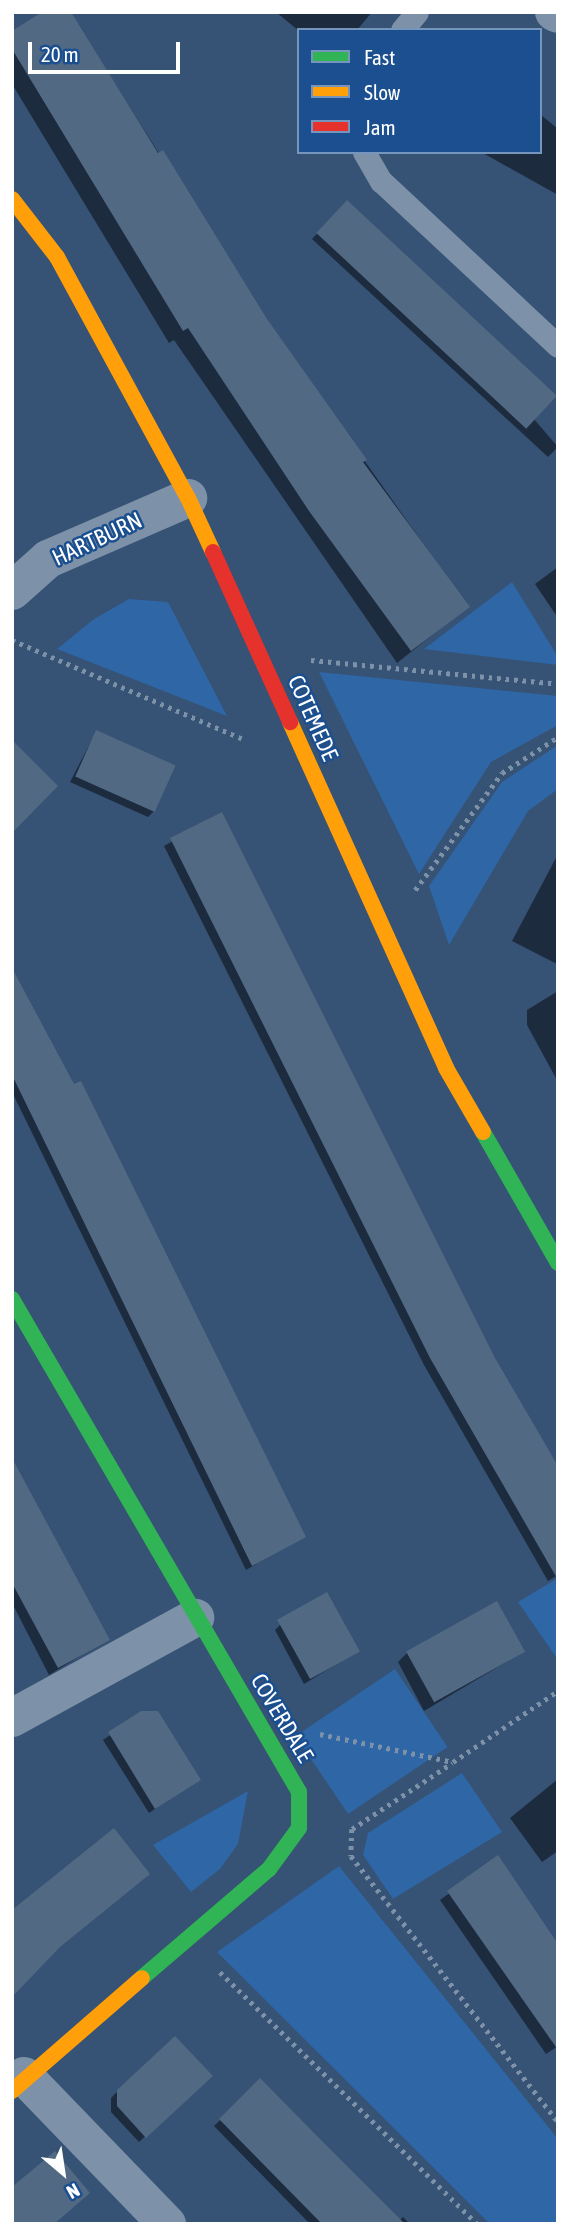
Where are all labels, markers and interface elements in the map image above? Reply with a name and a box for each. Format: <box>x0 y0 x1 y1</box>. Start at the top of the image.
scale bar <box>32 28 184 72</box>
legend <box>297 28 542 154</box>
text: 20 m <box>41 42 79 66</box>
text: Fast <box>364 45 395 69</box>
text: Slow <box>364 80 400 104</box>
text: Jam <box>364 115 396 139</box>
street label: HARTBURN <box>48 506 146 572</box>
street label: COTEMEDE <box>282 671 344 765</box>
street label: COVERDALE <box>245 1669 319 1767</box>
north arrow <box>28 2138 98 2208</box>
text: N <box>63 2179 83 2204</box>

